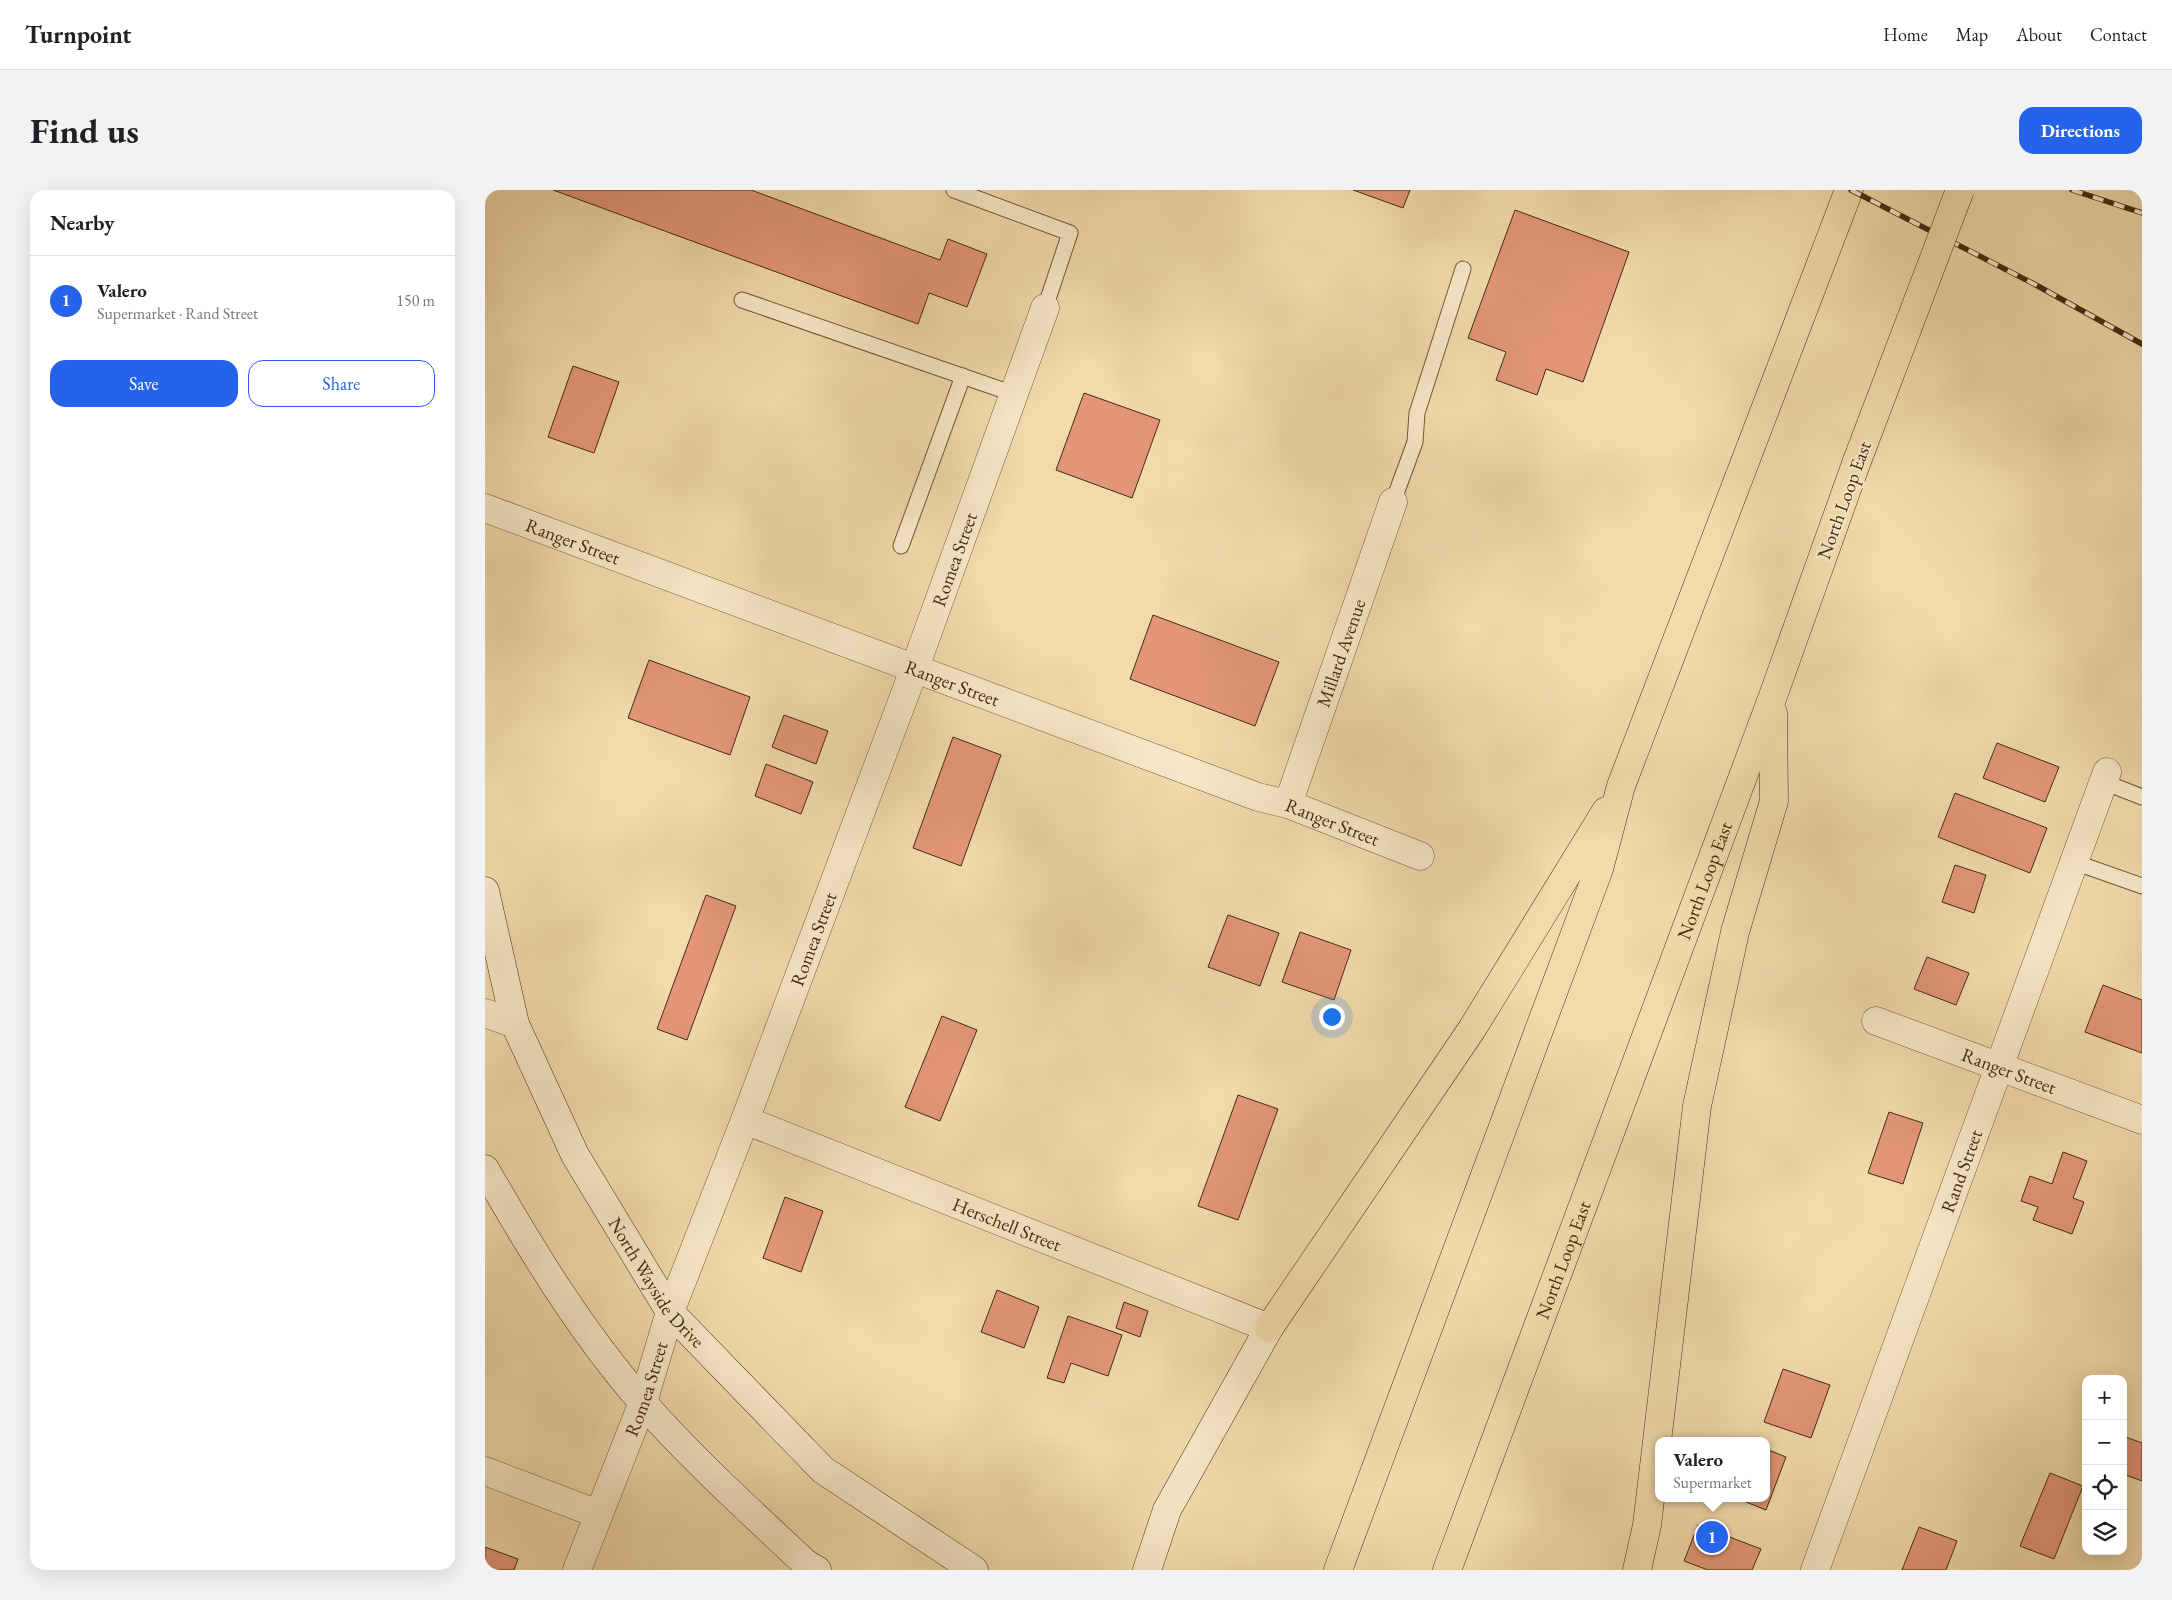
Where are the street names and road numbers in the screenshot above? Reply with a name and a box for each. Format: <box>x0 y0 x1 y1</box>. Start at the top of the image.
street label: North Loop East <box>1811 438 1877 562</box>
street label: Romea Street <box>926 509 983 610</box>
street label: Ranger Street <box>522 512 624 570</box>
street label: Millard Avenue <box>1310 595 1371 710</box>
street label: Ranger Street <box>902 654 1003 712</box>
street label: Ranger Street <box>1282 792 1383 851</box>
street label: North Loop East <box>1671 818 1738 943</box>
street label: Romea Street <box>784 888 842 989</box>
street label: Ranger Street <box>1958 1042 2060 1099</box>
street label: Rand Street <box>1934 1126 1988 1216</box>
street label: Herschell Street <box>949 1191 1065 1257</box>
street label: North Loop East <box>1529 1197 1596 1322</box>
street label: North Wayside Drive <box>603 1212 710 1353</box>
street label: Romea Street <box>618 1338 673 1440</box>

